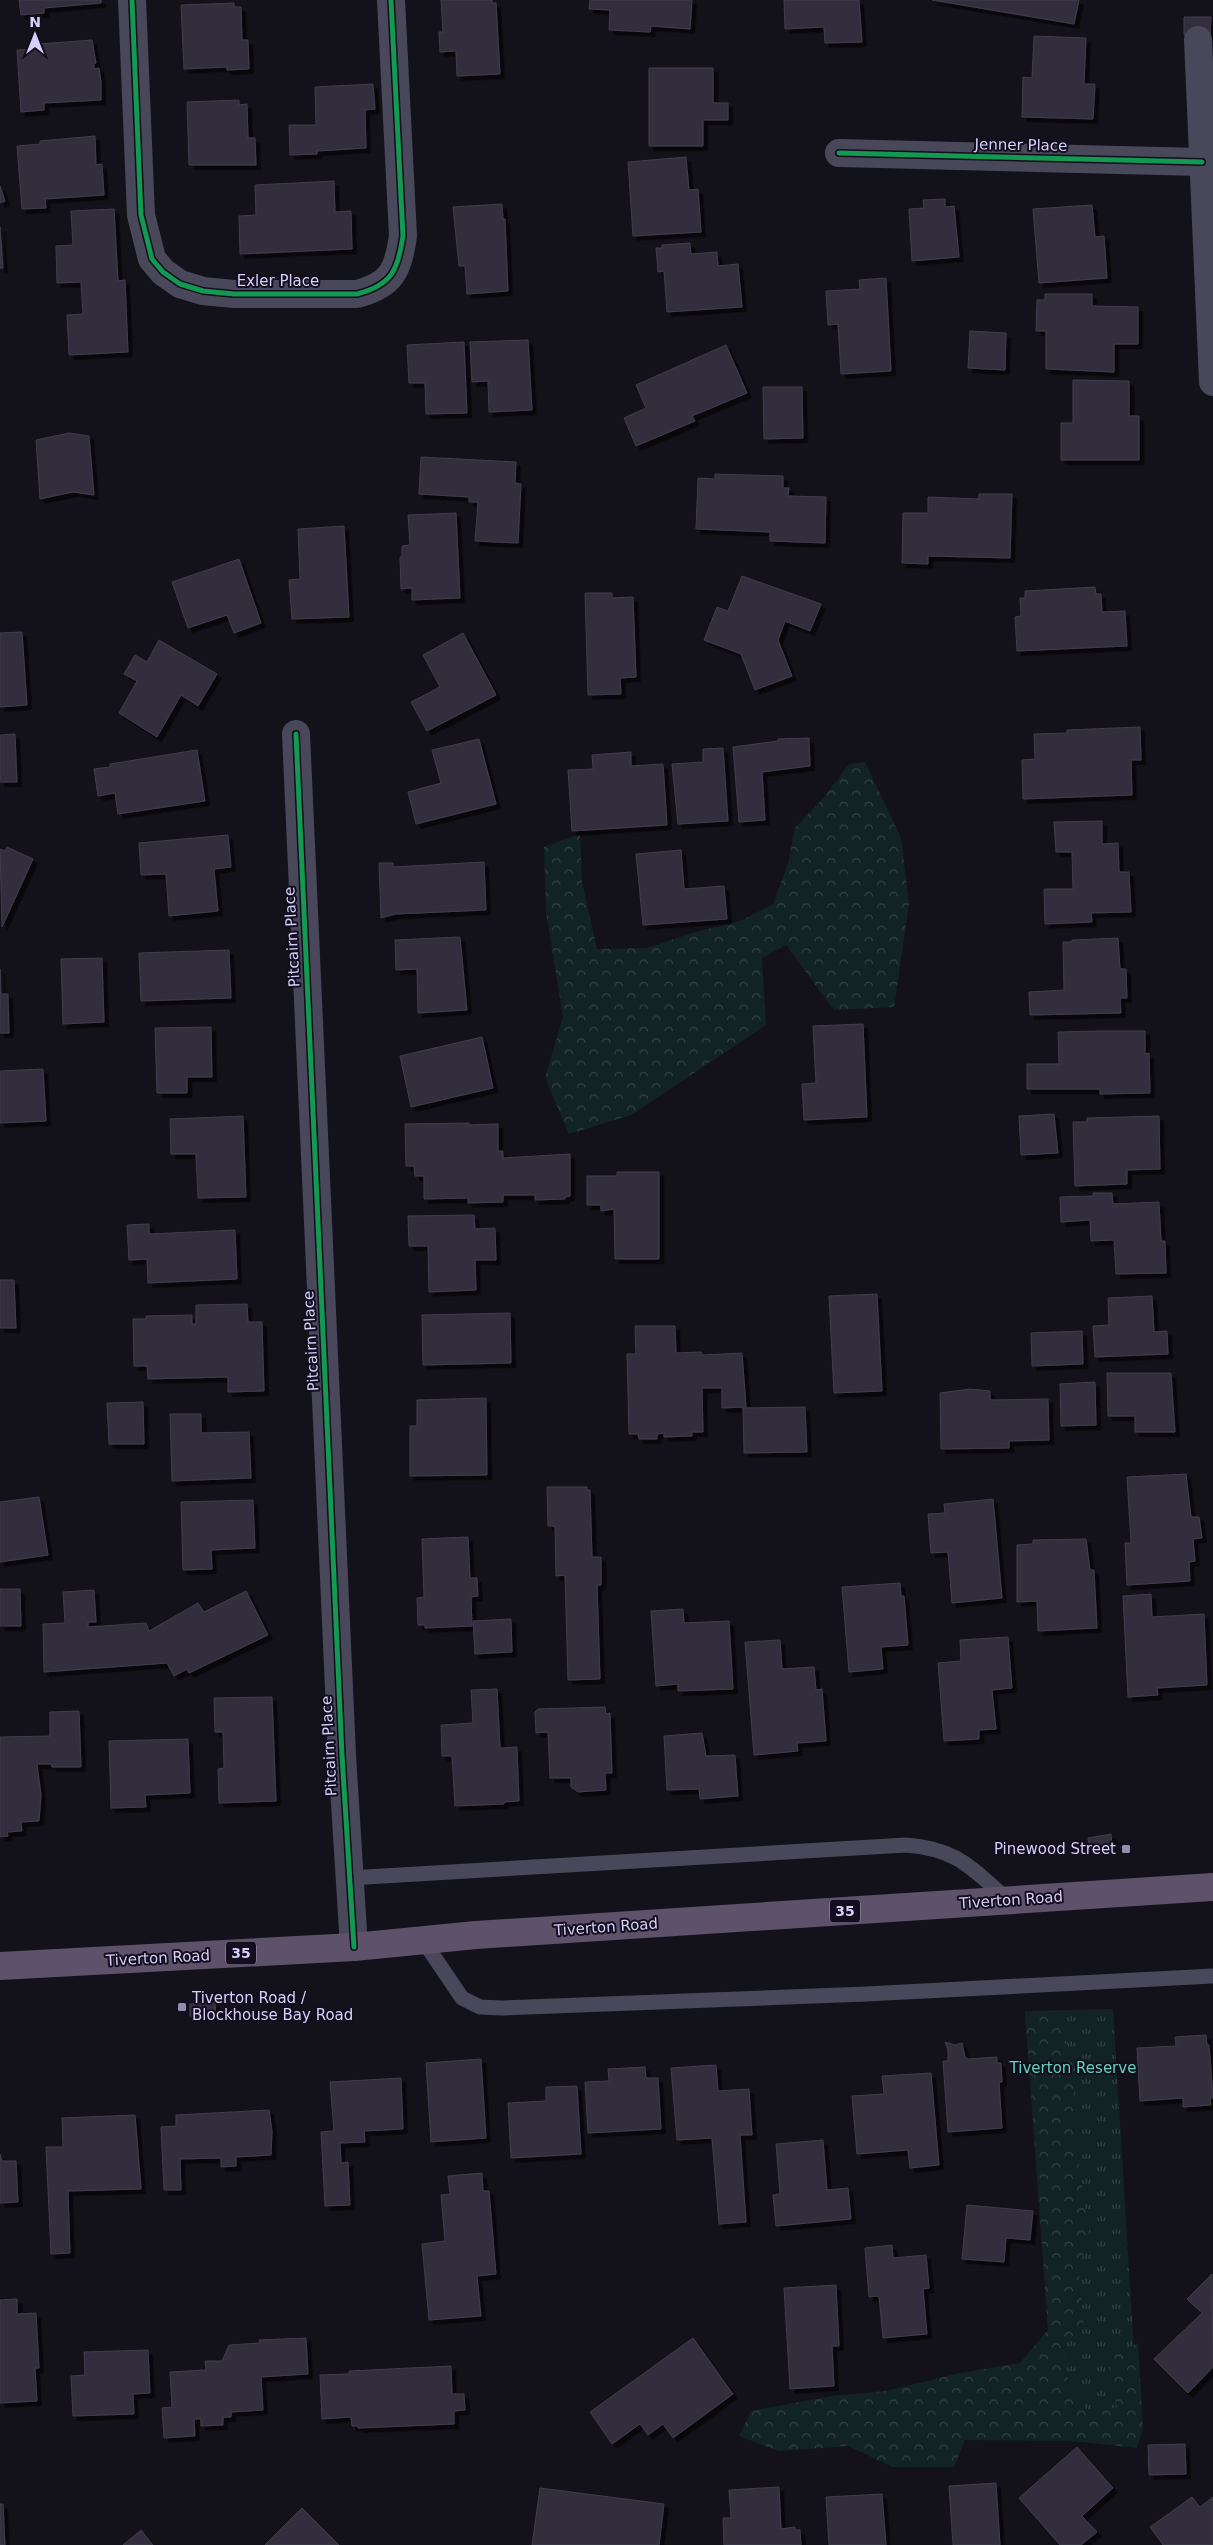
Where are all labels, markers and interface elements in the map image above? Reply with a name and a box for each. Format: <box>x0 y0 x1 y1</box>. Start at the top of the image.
north arrow <box>10 10 60 60</box>
text: N <box>29 14 41 30</box>
street label: Jenner Place <box>973 135 1068 155</box>
street label: Exler Place <box>237 272 319 290</box>
street label: Pitcairn Place <box>280 886 304 988</box>
street label: Pitcairn Place <box>299 1290 323 1392</box>
street label: Pitcairn Place <box>317 1695 341 1797</box>
place label: Pinewood Street <box>994 1840 1116 1858</box>
marker: Pinewood Street <box>1120 1843 1132 1855</box>
street label: Tiverton Road <box>957 1887 1064 1913</box>
road number: 35 <box>830 1900 860 1922</box>
street label: Tiverton Road <box>552 1914 659 1940</box>
road number: 35 <box>226 1942 256 1965</box>
street label: Tiverton Road <box>105 1946 210 1970</box>
place label: Tiverton Road / Blockhouse Bay Road <box>191 1989 353 2024</box>
marker: Tiverton Road / Blockhouse Bay Road <box>176 2001 188 2013</box>
park label: Tiverton Reserve <box>1009 2059 1136 2077</box>

